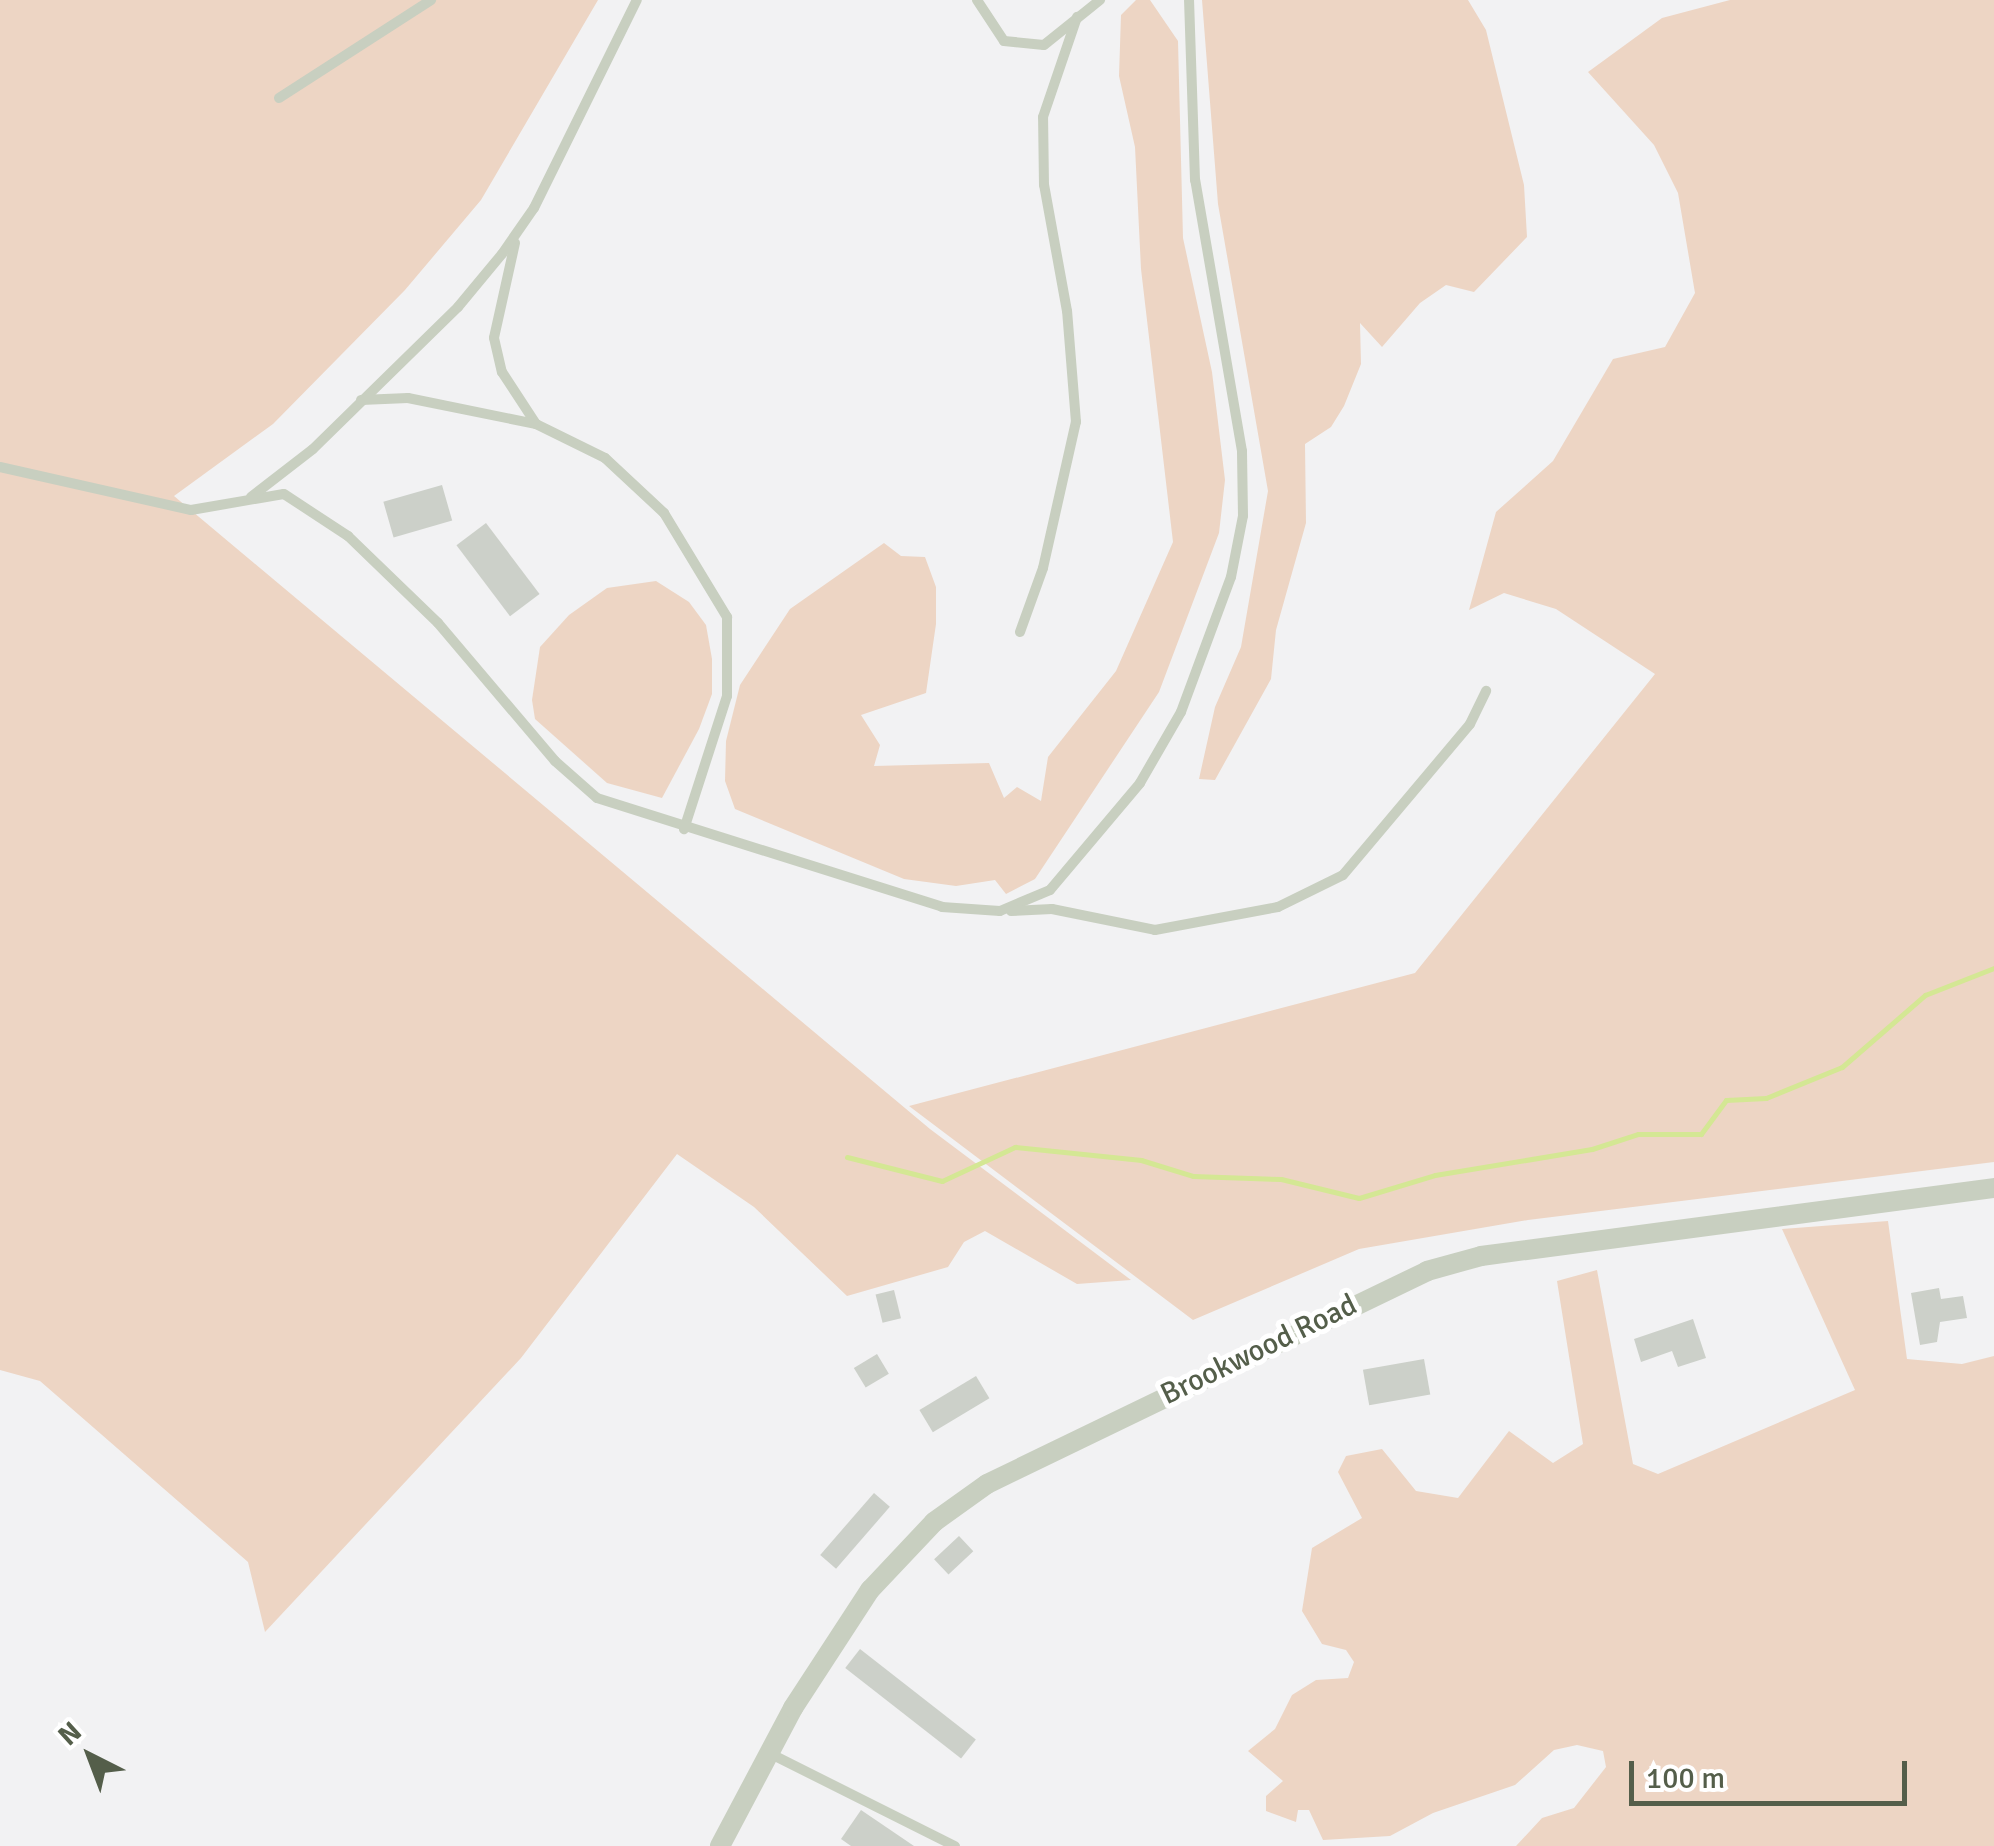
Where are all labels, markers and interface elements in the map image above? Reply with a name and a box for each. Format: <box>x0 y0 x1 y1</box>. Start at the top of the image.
street label: Brookwood Road <box>1155 1287 1363 1413</box>
north arrow <box>40 1706 140 1806</box>
text: N <box>51 1715 89 1753</box>
scale bar <box>1634 1741 1912 1803</box>
text: 100 m <box>1646 1760 1725 1797</box>

